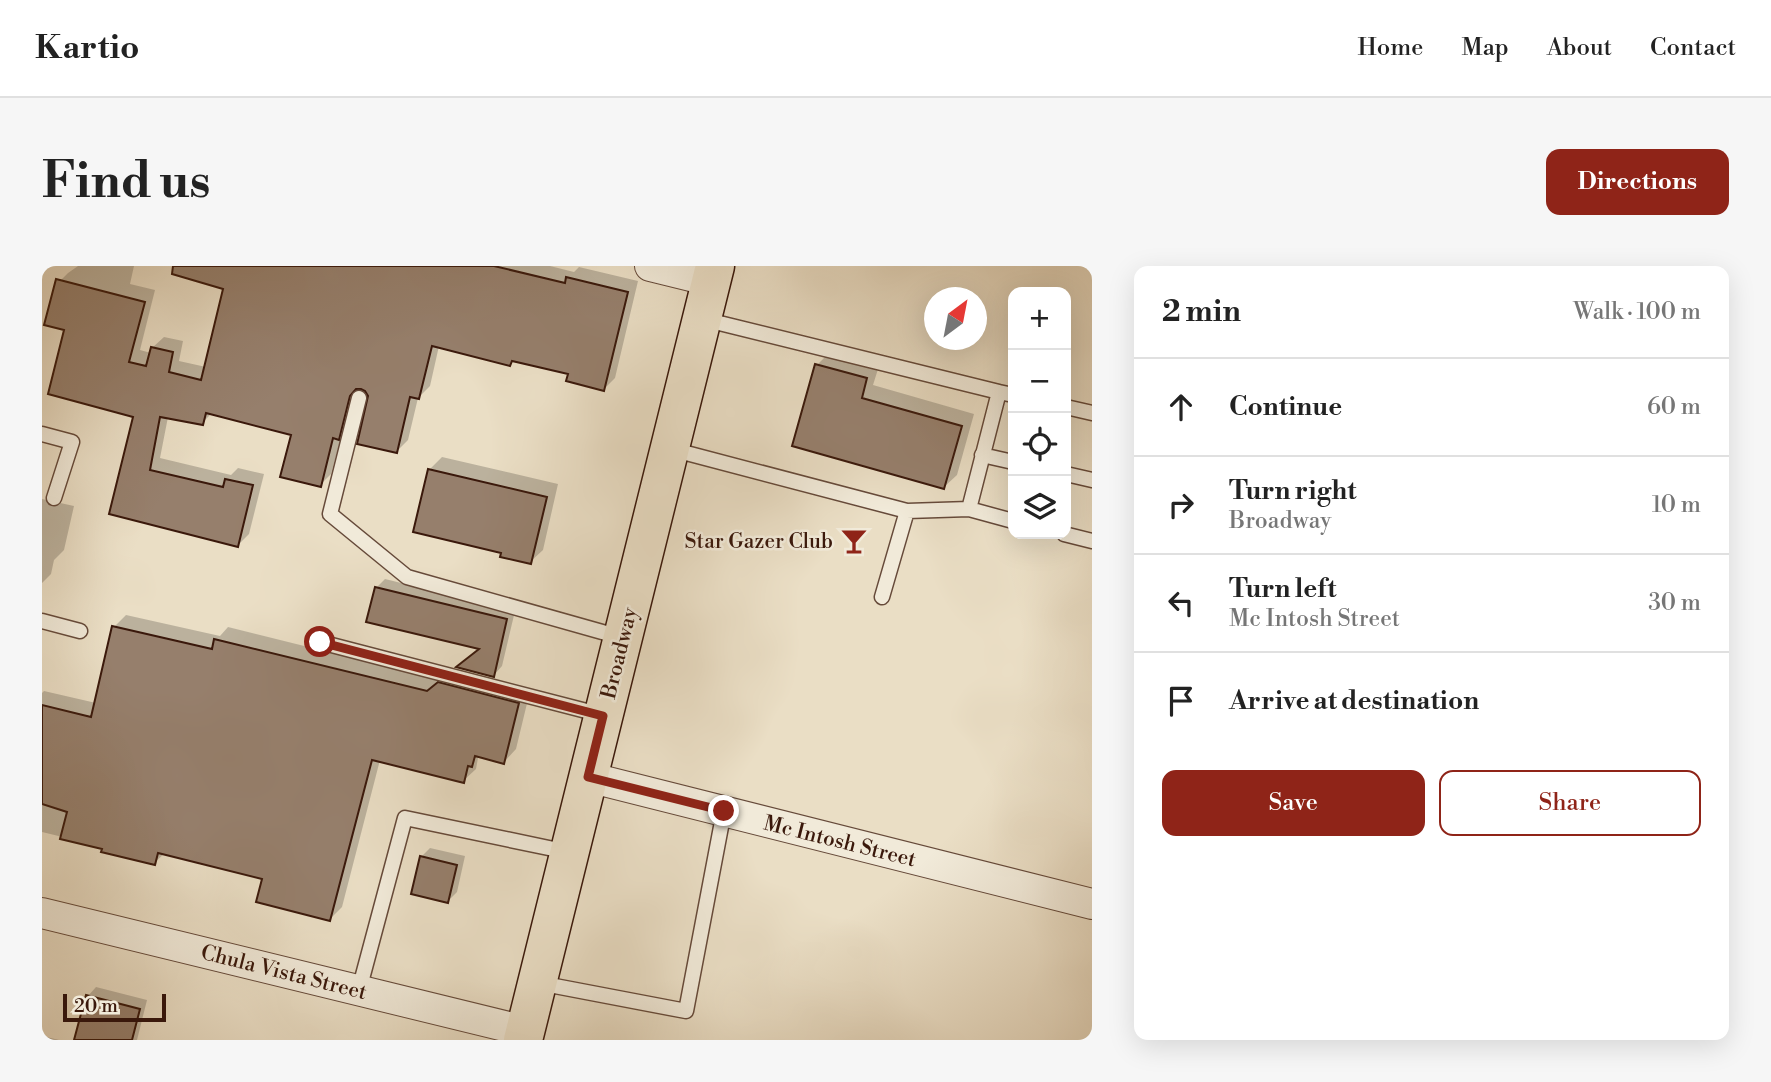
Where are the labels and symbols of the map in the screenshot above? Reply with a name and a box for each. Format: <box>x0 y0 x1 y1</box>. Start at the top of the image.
north arrow <box>924 287 987 350</box>
bar icon: Star Gazer Club <box>839 526 869 556</box>
place label: Star Gazer Club <box>684 529 833 555</box>
street label: Broadway <box>596 604 644 703</box>
route start <box>304 626 335 657</box>
route end <box>708 795 739 826</box>
street label: Mc Intosh Street <box>761 810 919 874</box>
street label: Chula Vista Street <box>198 940 370 1006</box>
scale bar <box>63 991 166 1023</box>

